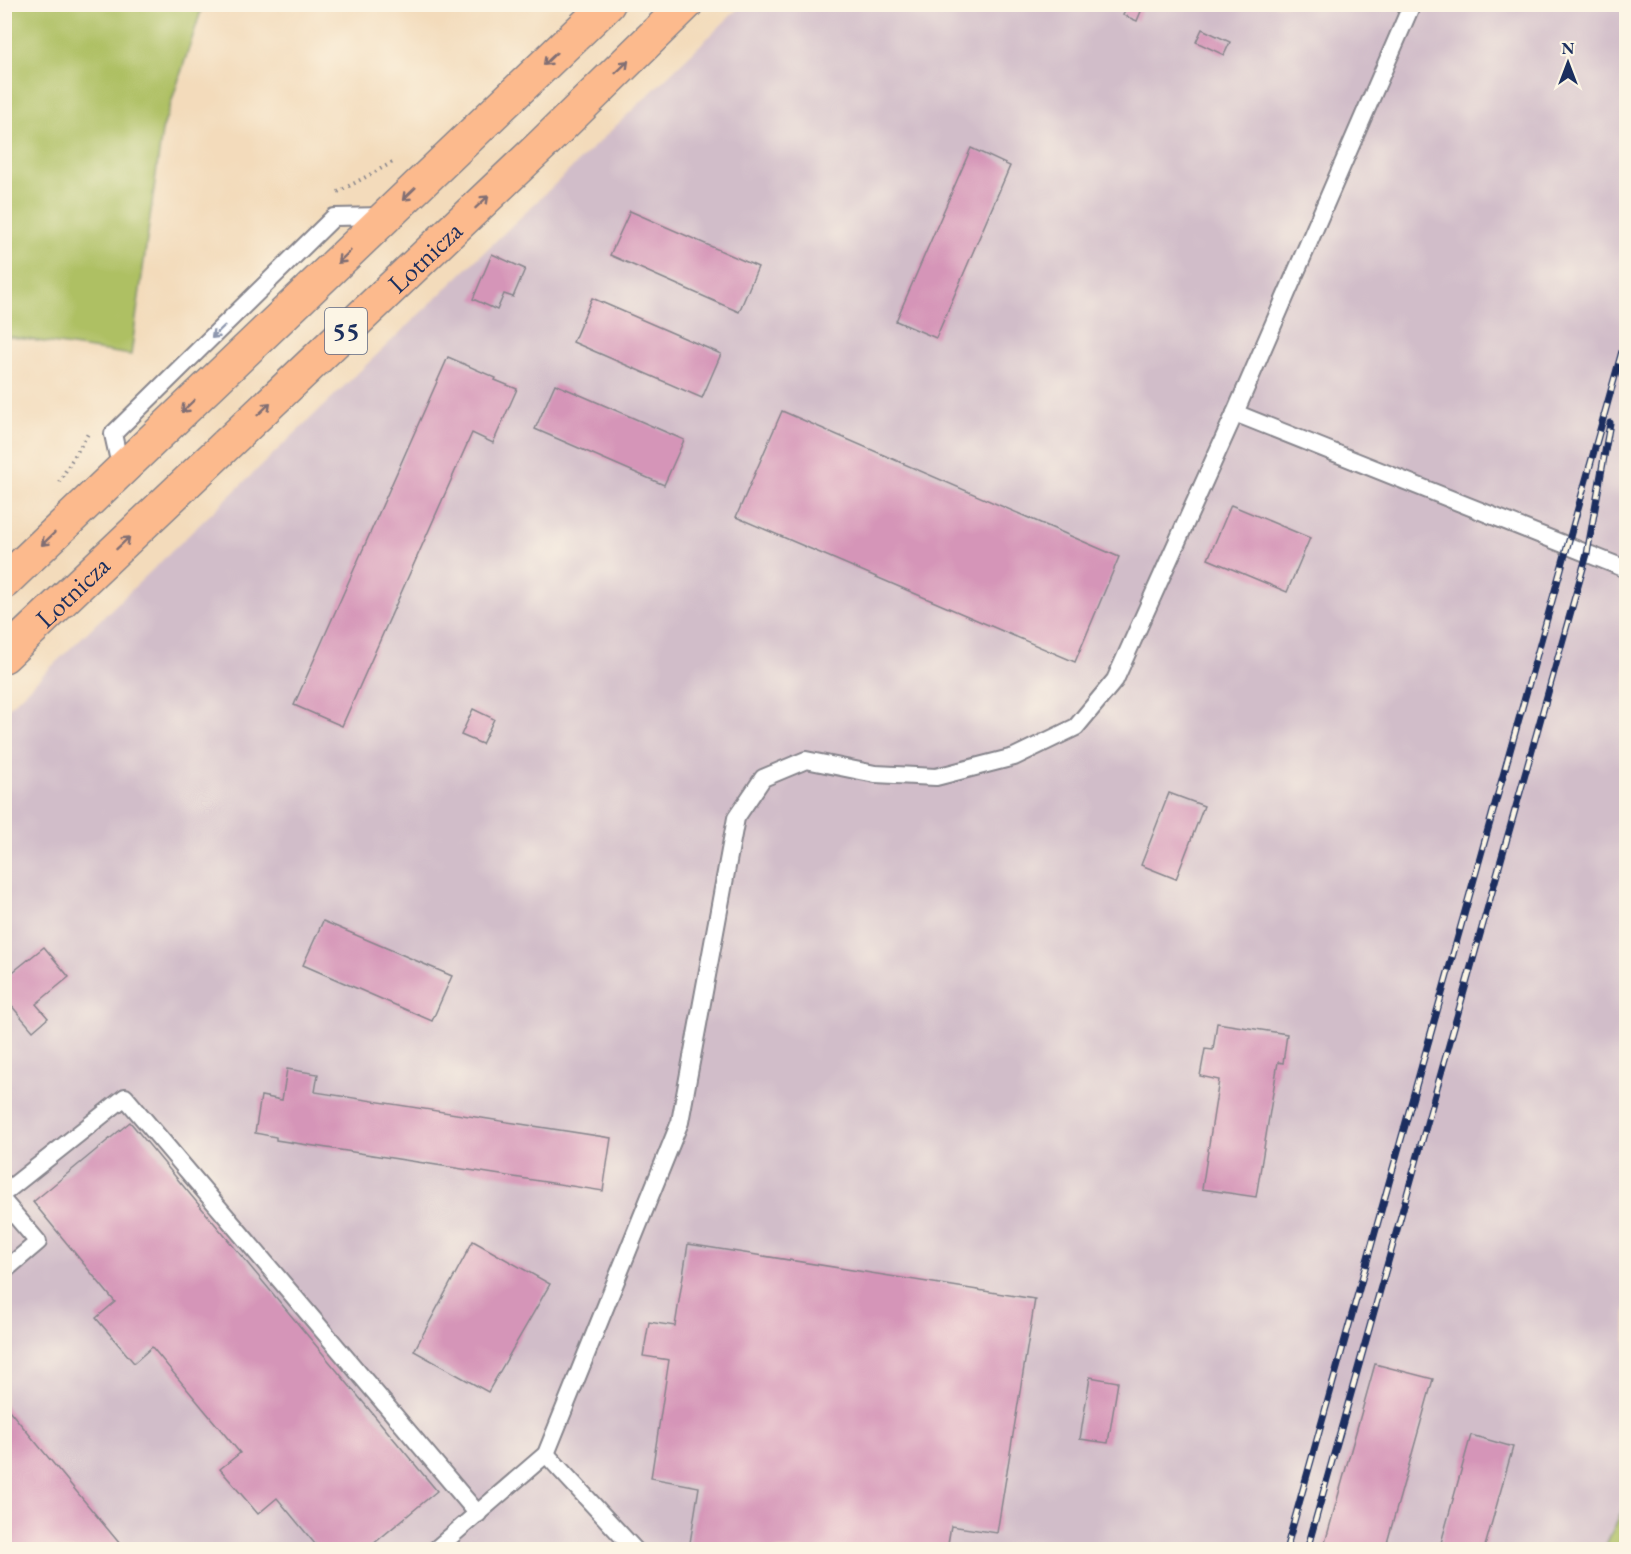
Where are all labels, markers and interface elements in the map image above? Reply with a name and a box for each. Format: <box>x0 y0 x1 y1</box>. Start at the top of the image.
north arrow <box>1538 33 1598 93</box>
text: N <box>1562 38 1575 59</box>
one-way arrow <box>543 52 558 67</box>
one-way arrow <box>615 59 630 74</box>
one-way arrow <box>402 187 417 202</box>
one-way arrow <box>474 195 489 209</box>
street label: Lotnicza <box>380 213 469 300</box>
one-way arrow <box>336 250 351 264</box>
road number: 55 <box>325 308 367 354</box>
one-way arrow <box>210 325 225 339</box>
one-way arrow <box>180 399 195 413</box>
one-way arrow <box>257 402 272 416</box>
one-way arrow <box>41 532 56 547</box>
one-way arrow <box>116 536 131 551</box>
street label: Lotnicza <box>28 547 117 635</box>

